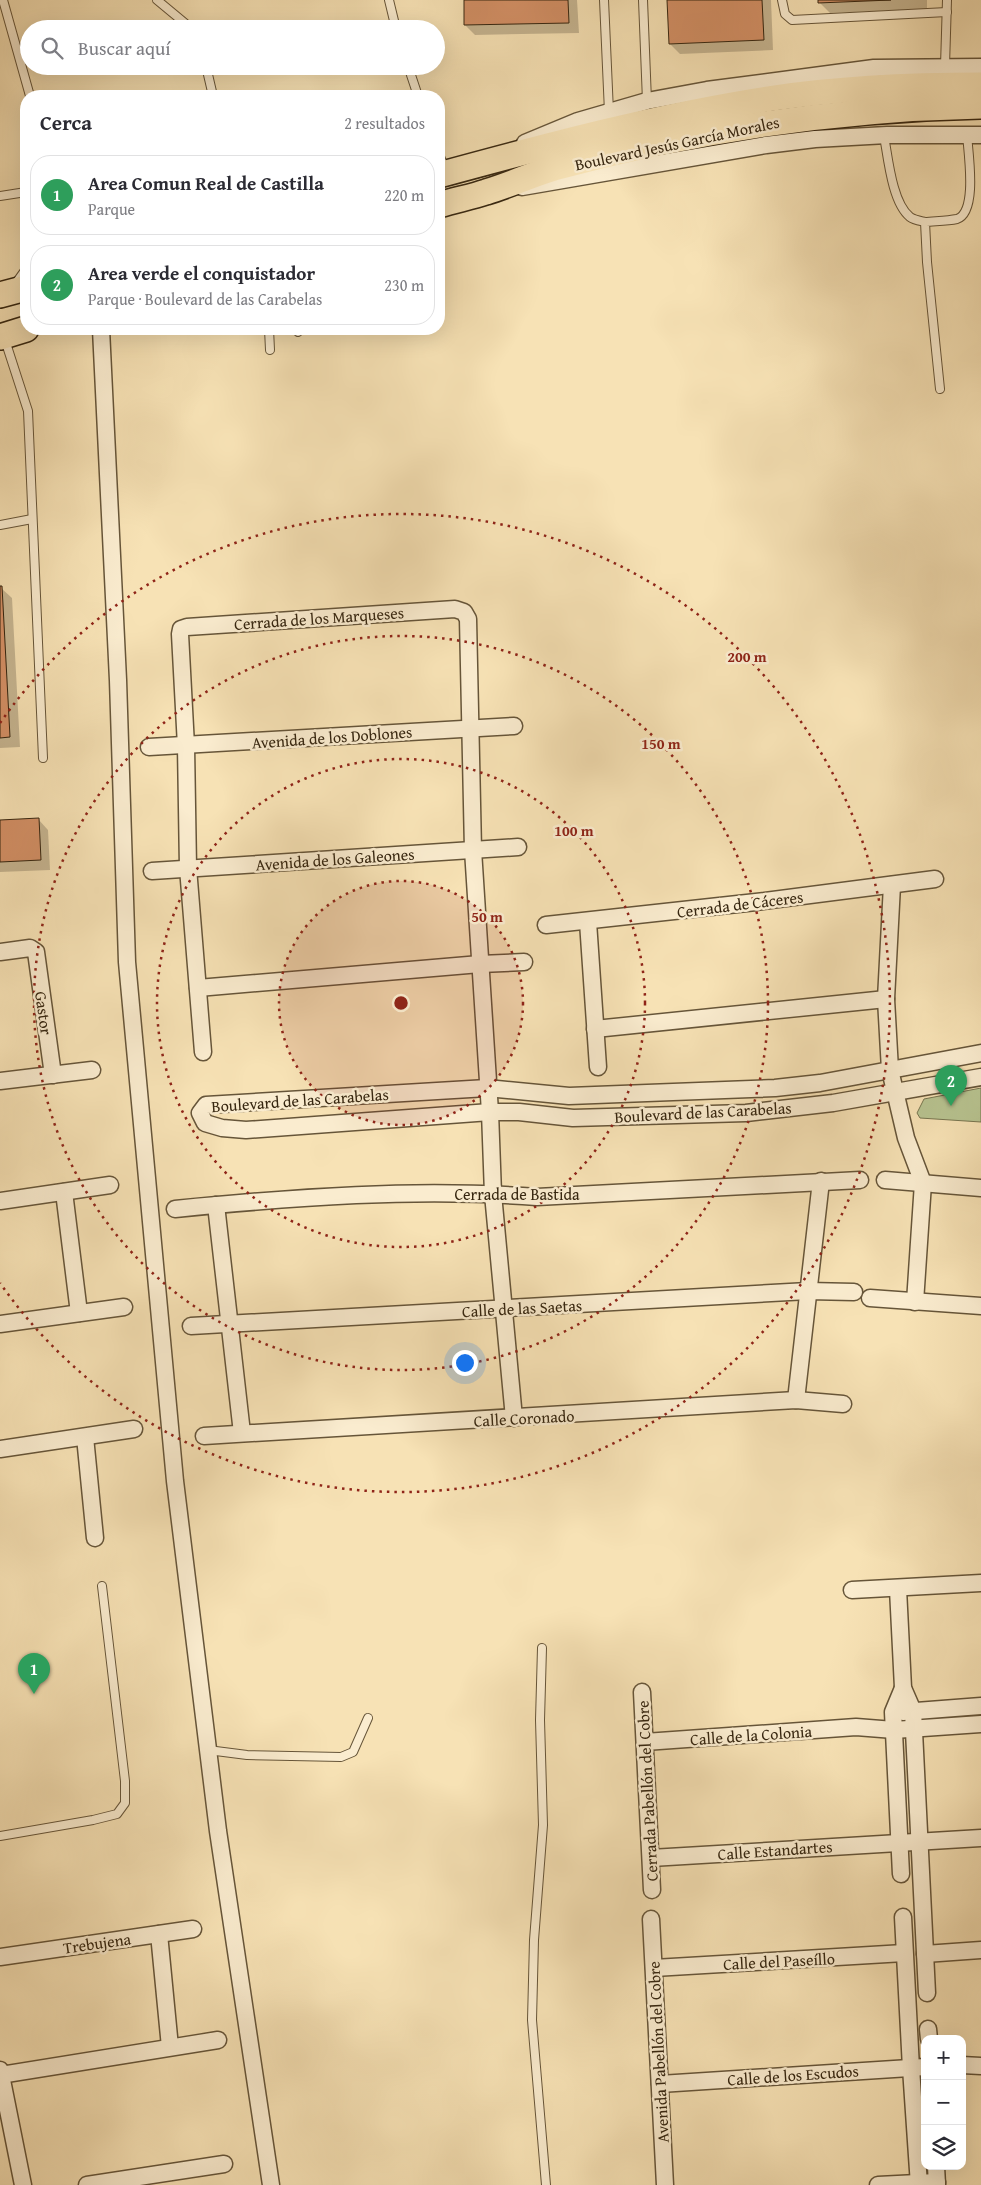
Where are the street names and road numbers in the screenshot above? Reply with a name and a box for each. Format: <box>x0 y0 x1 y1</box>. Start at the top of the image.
street label: Boulevard Jesús García Morales <box>572 110 782 176</box>
street label: Cerrada de los Marqueses <box>233 600 405 636</box>
street label: Avenida de los Doblones <box>251 719 413 755</box>
street label: Avenida de los Galeones <box>255 841 415 877</box>
street label: Cerrada de Cáceres <box>675 884 805 924</box>
street label: Gastor <box>29 990 59 1037</box>
street label: Boulevard de las Carabelas <box>211 1082 389 1118</box>
street label: Boulevard de las Carabelas <box>614 1095 792 1129</box>
street label: Cerrada de Bastida <box>454 1182 580 1206</box>
street label: Calle de las Saetas <box>461 1293 583 1323</box>
street label: Calle Coronado <box>473 1403 575 1433</box>
street label: Cerrada Pabellón del Cobre <box>630 1700 664 1882</box>
street label: Calle de la Colonia <box>689 1719 813 1751</box>
street label: Calle Estandartes <box>717 1834 833 1866</box>
street label: Trebujena <box>62 1926 133 1960</box>
street label: Calle del Paseíllo <box>722 1946 836 1976</box>
street label: Avenida Pabellón del Cobre <box>641 1961 675 2143</box>
street label: Calle de los Escudos <box>727 2058 859 2092</box>

